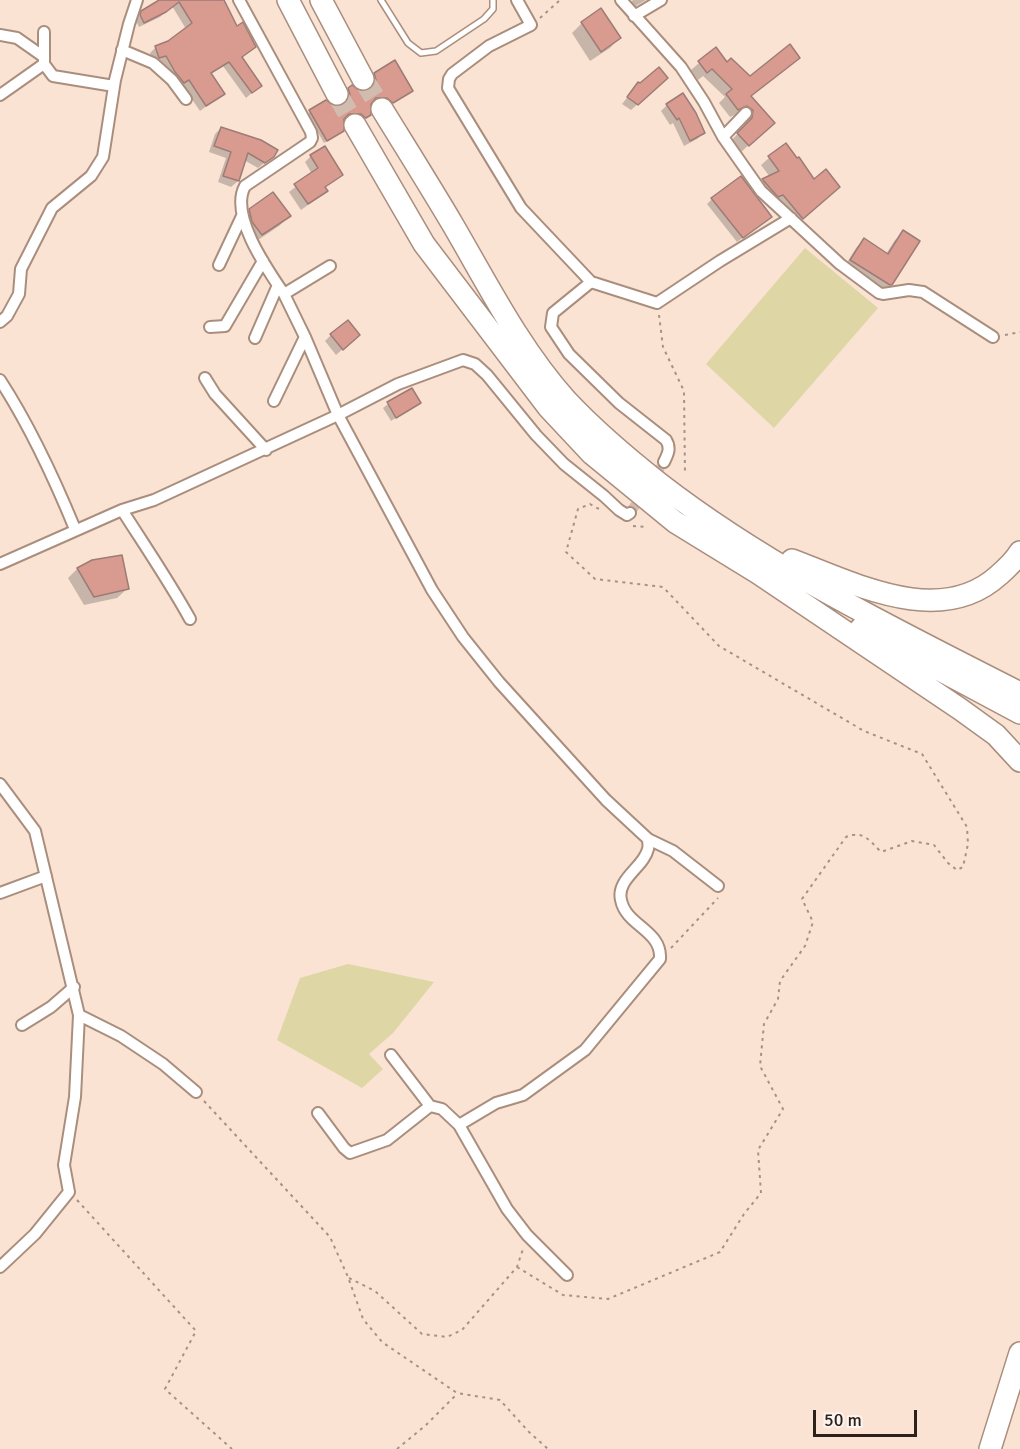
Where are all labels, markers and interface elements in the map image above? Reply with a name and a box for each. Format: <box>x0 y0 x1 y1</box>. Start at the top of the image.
scale bar <box>816 1398 920 1436</box>
text: 50 m <box>824 1409 862 1431</box>

